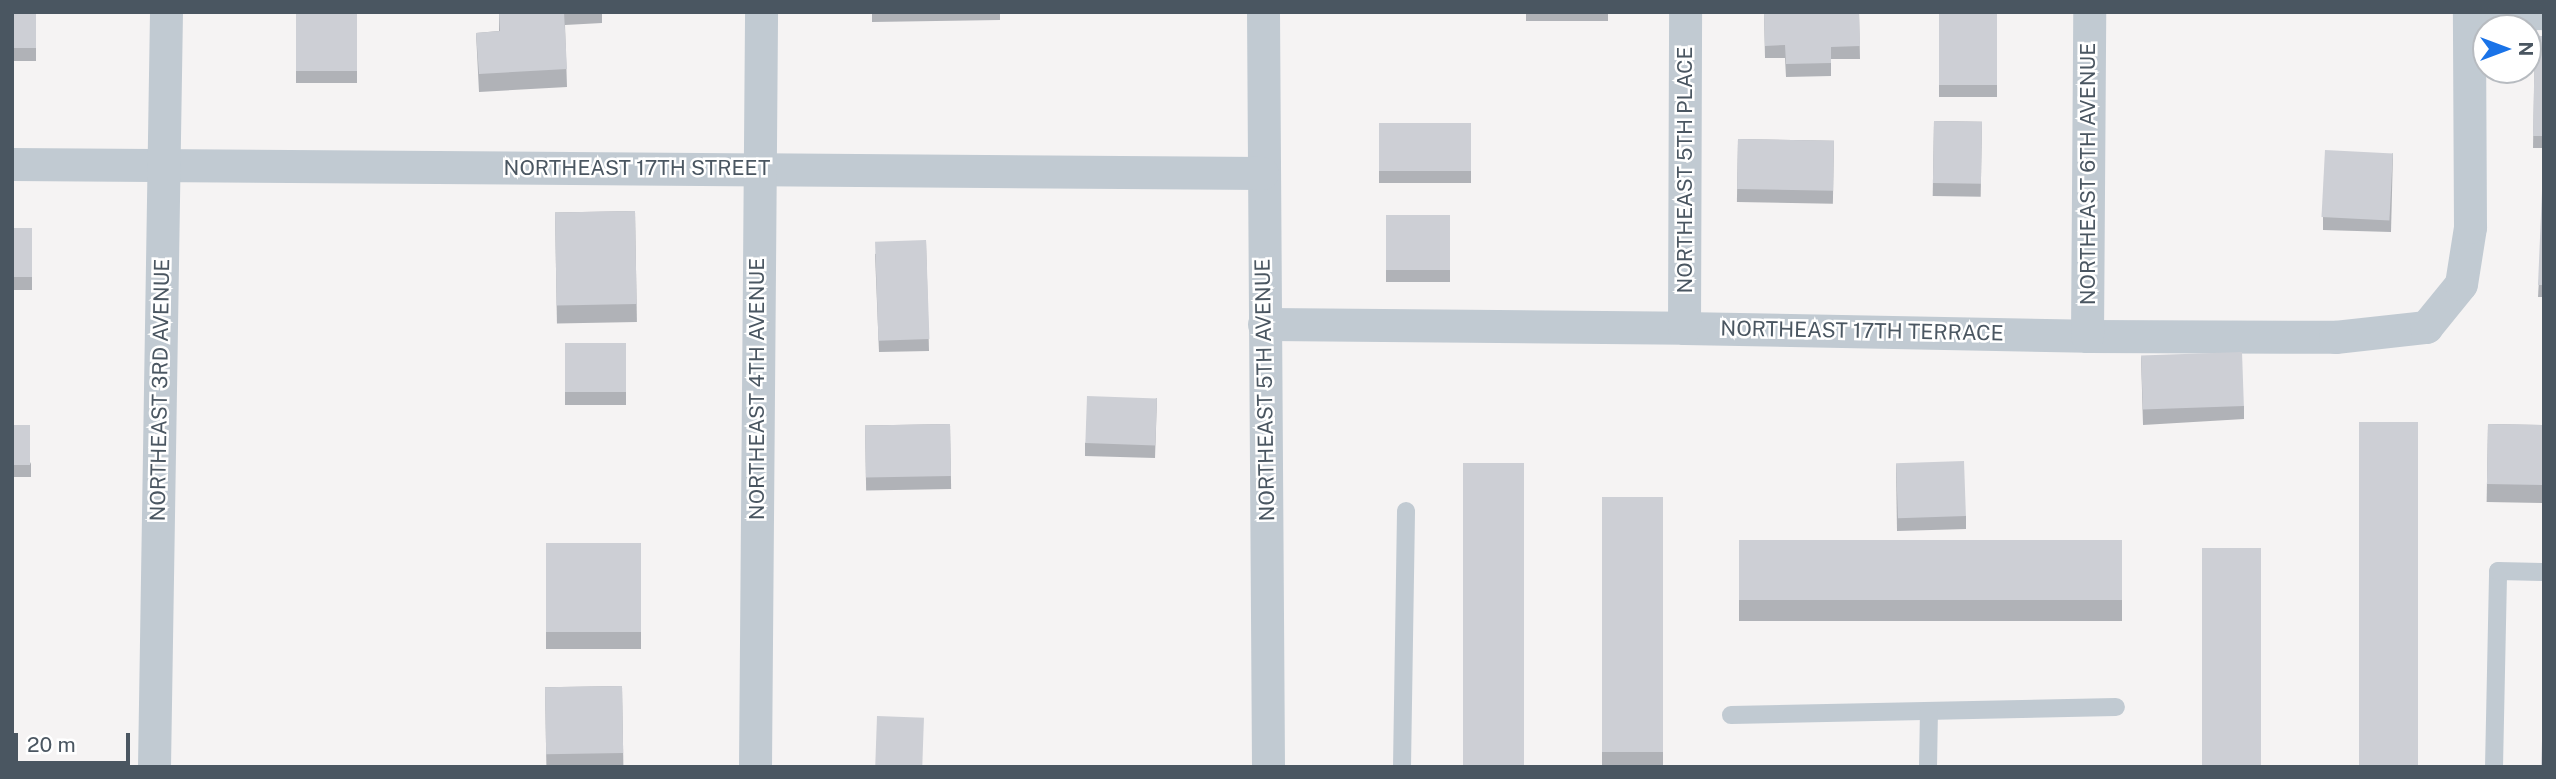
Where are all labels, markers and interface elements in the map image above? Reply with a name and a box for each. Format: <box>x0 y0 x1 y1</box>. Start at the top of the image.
north arrow <box>2472 14 2542 84</box>
text: N <box>2515 42 2537 56</box>
street label: NORTHEAST 6TH AVENUE <box>2075 43 2101 305</box>
street label: NORTHEAST 5TH PLACE <box>1672 46 1698 294</box>
street label: NORTHEAST 17TH STREET <box>504 155 770 181</box>
street label: NORTHEAST 3RD AVENUE <box>145 258 175 522</box>
street label: NORTHEAST 4TH AVENUE <box>744 258 770 520</box>
street label: NORTHEAST 5TH AVENUE <box>1250 258 1280 522</box>
street label: NORTHEAST 17TH TERRACE <box>1720 316 2004 346</box>
scale bar <box>18 720 133 764</box>
text: 20 m <box>27 732 76 757</box>

